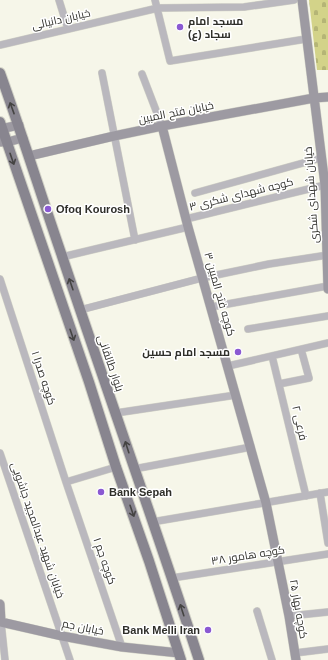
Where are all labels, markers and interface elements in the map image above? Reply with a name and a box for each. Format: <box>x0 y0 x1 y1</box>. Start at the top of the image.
street label: خیابان دانیالی <box>31 6 92 33</box>
place label: مسجد امام سجاد (ع) <box>188 15 243 42</box>
marker: مسجد امام سجاد (ع) <box>175 22 185 32</box>
street label: خیابان فتح المبین <box>137 99 215 127</box>
one-way arrow <box>8 102 16 114</box>
street label: خیابان شهدای شکری <box>302 146 321 244</box>
one-way arrow <box>9 152 17 164</box>
street label: کوچه شهدای شکری ۳ <box>188 175 295 214</box>
place label: Ofoq Kourosh <box>56 203 130 215</box>
marker: Ofoq Kourosh <box>43 204 53 214</box>
street label: کوچه فتح المبین ۳ <box>200 251 238 338</box>
one-way arrow <box>67 278 75 290</box>
one-way arrow <box>69 328 77 340</box>
street label: بلوار طالقانی <box>95 333 126 393</box>
place label: مسجد امام حسین <box>142 346 230 360</box>
marker: مسجد امام حسین <box>233 347 243 357</box>
street label: کوچه صدرا ۱ <box>29 350 58 407</box>
street label: فرعی ۲ <box>289 405 310 442</box>
one-way arrow <box>123 440 130 453</box>
street label: خیابان شهید عبدالمجید جاشویی <box>8 460 67 600</box>
place label: Bank Sepah <box>109 486 172 498</box>
marker: Bank Sepah <box>96 487 106 497</box>
one-way arrow <box>128 505 136 517</box>
street label: کوچه جم ۱ <box>90 536 119 587</box>
street label: کوچه هامور ۳۸ <box>210 543 286 568</box>
street label: کوچه بهار ۲۵ <box>287 578 310 640</box>
one-way arrow <box>178 604 186 616</box>
street label: خیابان جم <box>61 617 105 639</box>
place label: Bank Melli Iran <box>122 624 200 636</box>
marker: Bank Melli Iran <box>203 625 213 635</box>

